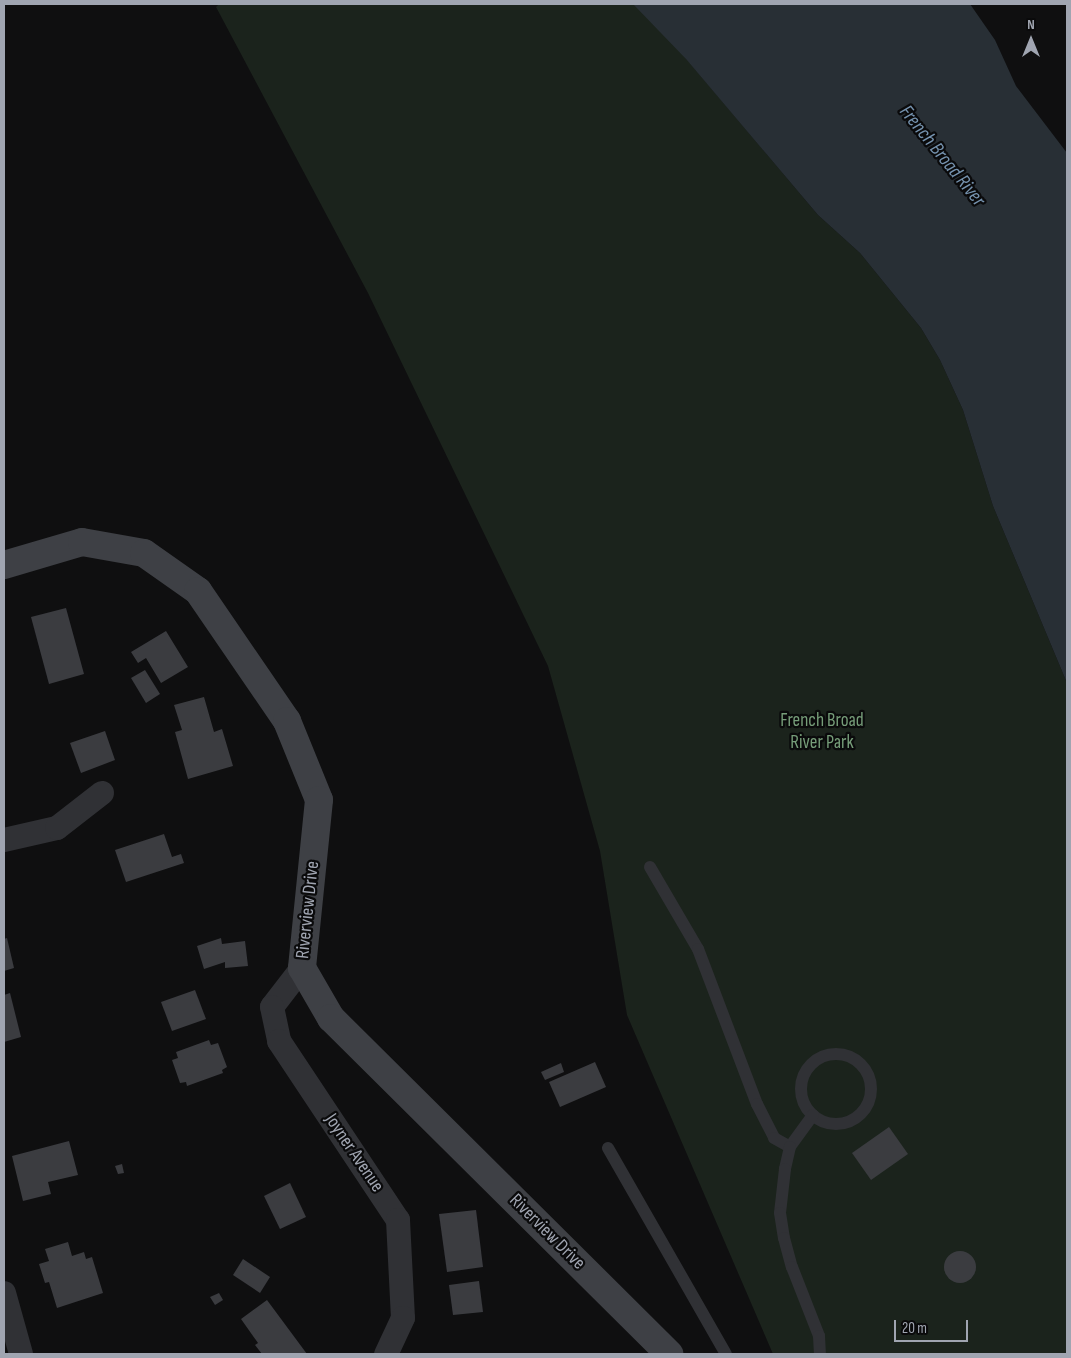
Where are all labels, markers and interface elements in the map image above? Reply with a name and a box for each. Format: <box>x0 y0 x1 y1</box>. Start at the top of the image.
north arrow <box>1006 15 1056 65</box>
text: N <box>1027 16 1035 33</box>
water label: French Broad River <box>894 101 990 211</box>
park label: French Broad River Park <box>780 710 864 754</box>
street label: Riverview Drive <box>292 860 324 960</box>
street label: Joyner Avenue <box>319 1109 389 1197</box>
street label: Riverview Drive <box>504 1189 590 1275</box>
scale bar <box>896 1310 970 1342</box>
text: 20 m <box>902 1319 927 1338</box>

